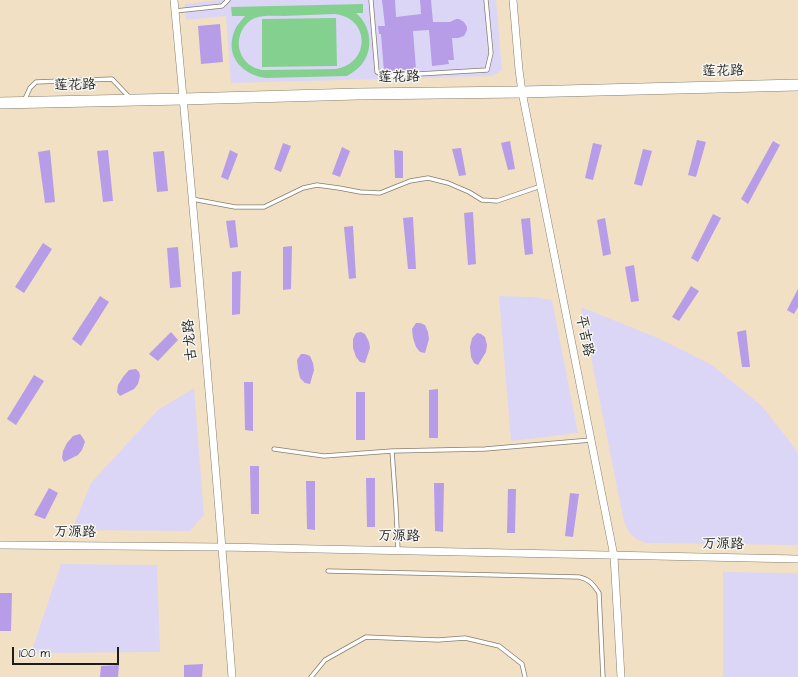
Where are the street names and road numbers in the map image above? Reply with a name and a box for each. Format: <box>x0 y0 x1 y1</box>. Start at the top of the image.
street label: 莲花路 <box>702 63 744 81</box>
street label: 莲花路 <box>378 69 420 87</box>
street label: 莲花路 <box>54 77 96 95</box>
street label: 平吉路 <box>572 314 596 358</box>
street label: 古龙路 <box>181 318 201 362</box>
street label: 万源路 <box>54 524 96 542</box>
street label: 万源路 <box>378 528 420 546</box>
street label: 万源路 <box>702 536 744 554</box>

